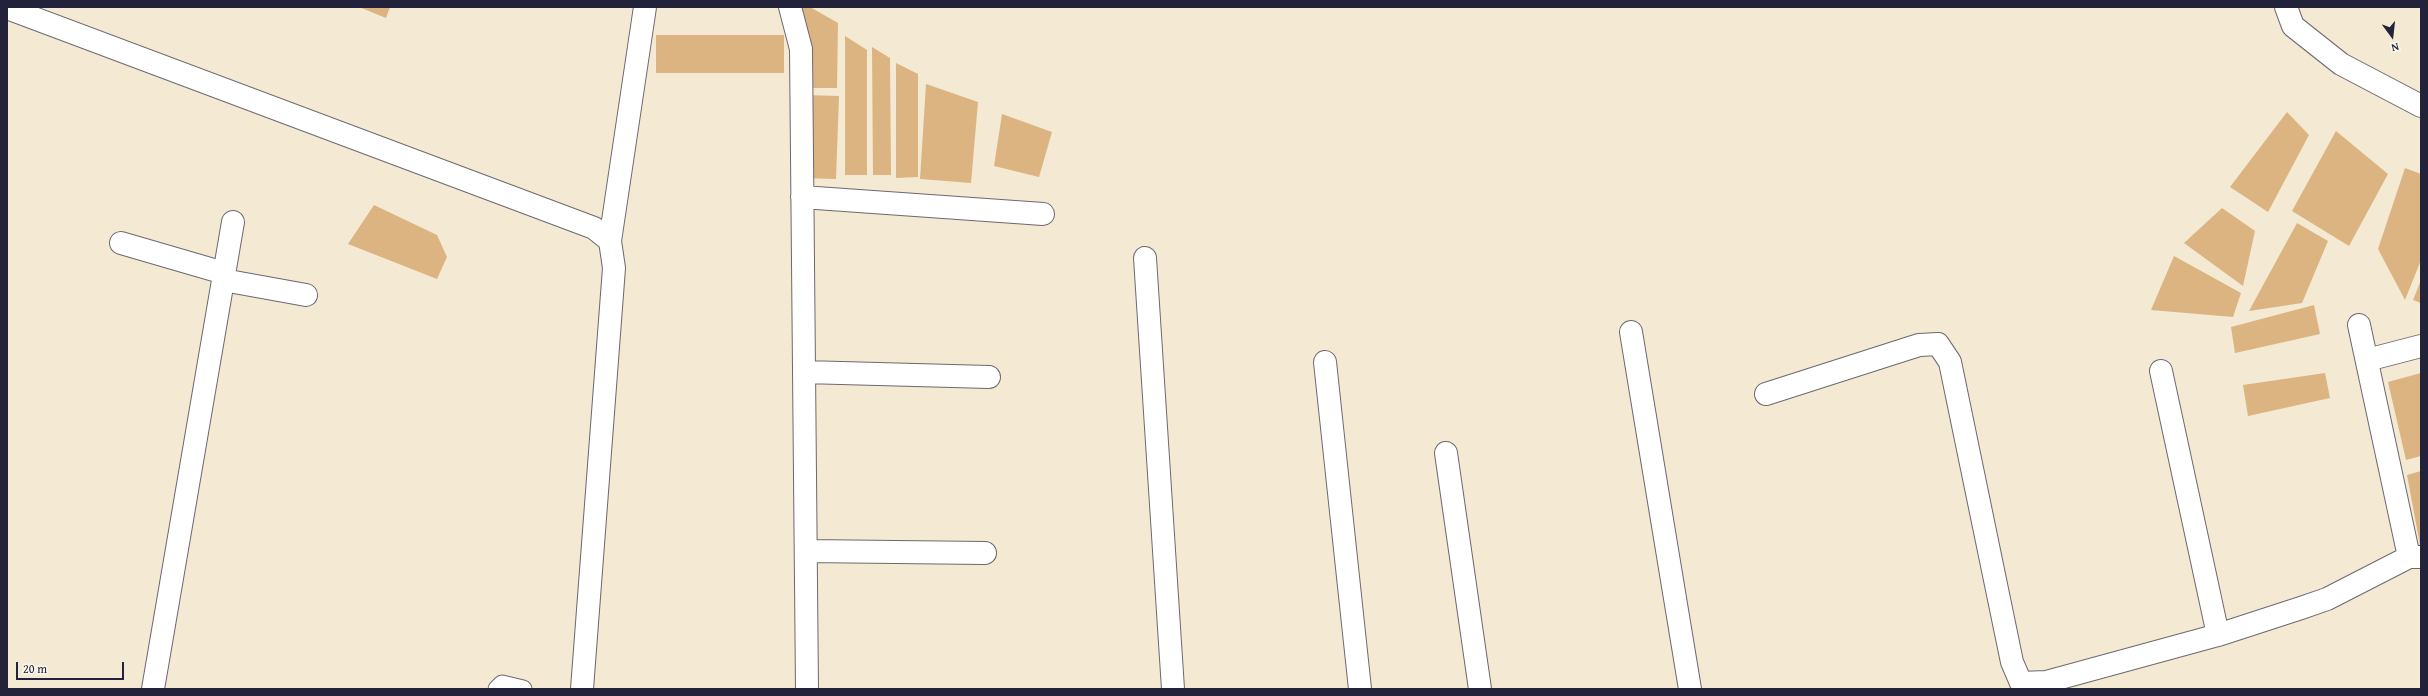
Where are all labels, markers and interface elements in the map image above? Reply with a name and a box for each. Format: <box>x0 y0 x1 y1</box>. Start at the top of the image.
north arrow <box>2372 16 2412 56</box>
text: N <box>2389 39 2401 56</box>
scale bar <box>18 654 126 680</box>
text: 20 m <box>23 660 47 677</box>

